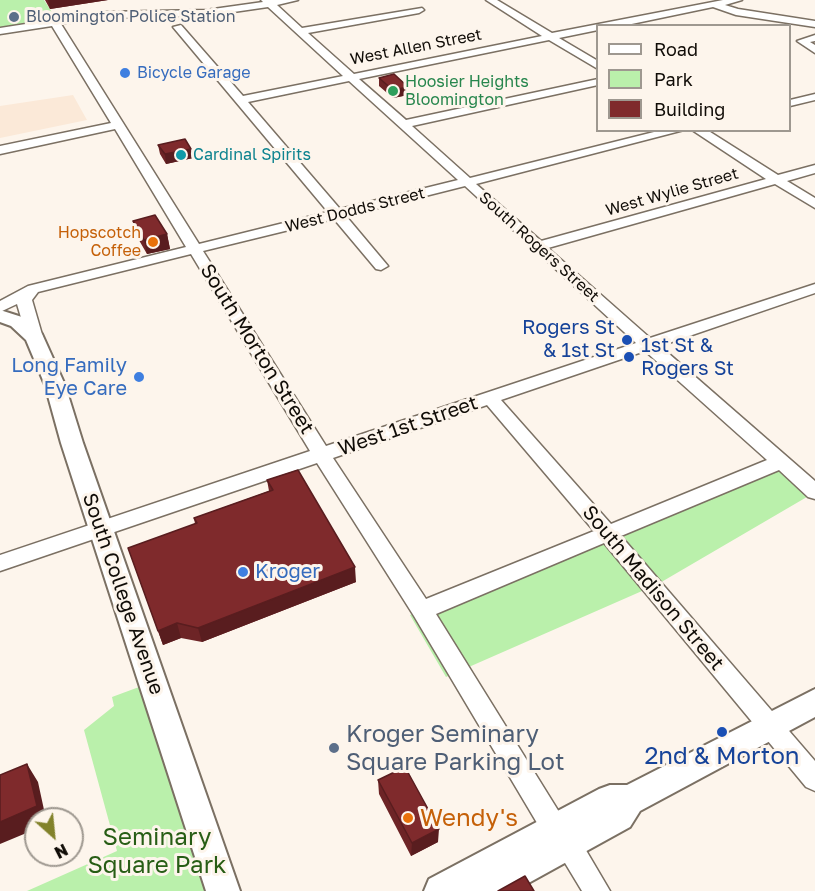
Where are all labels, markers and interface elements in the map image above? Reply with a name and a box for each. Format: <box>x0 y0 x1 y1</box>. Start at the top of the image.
place label: Bloomington Police Station <box>26 7 236 27</box>
marker: Bloomington Police Station <box>7 10 21 24</box>
legend <box>596 24 791 132</box>
street label: West Allen Street <box>348 25 484 69</box>
text: Road <box>654 38 698 60</box>
place label: Bicycle Garage <box>137 63 251 83</box>
marker: Bicycle Garage <box>118 66 132 80</box>
text: Park <box>654 68 693 90</box>
place label: Hoosier Heights Bloomington <box>405 72 529 110</box>
marker: Hoosier Heights Bloomington <box>386 84 400 98</box>
text: Building <box>654 98 725 120</box>
place label: Cardinal Spirits <box>193 145 311 165</box>
marker: Cardinal Spirits <box>174 148 188 162</box>
street label: West Wylie Street <box>603 164 741 220</box>
street label: West Dodds Street <box>283 183 427 237</box>
street label: South Rogers Street <box>475 188 603 306</box>
place label: Hopscotch Coffee <box>58 223 141 261</box>
marker: Hopscotch Coffee <box>146 235 160 249</box>
street label: South Morton Street <box>195 259 319 439</box>
place label: Rogers St & 1st St <box>522 316 615 363</box>
marker: Rogers St & 1st St <box>620 333 634 347</box>
place label: 1st St & Rogers St <box>641 334 734 381</box>
marker: 1st St & Rogers St <box>622 350 636 364</box>
place label: Long Family Eye Care <box>11 354 127 401</box>
marker: Long Family Eye Care <box>132 370 146 384</box>
street label: West 1st Street <box>335 391 481 461</box>
street label: South College Avenue <box>77 490 169 698</box>
street label: South Madison Street <box>577 501 729 675</box>
place label: Kroger <box>255 560 320 584</box>
marker: Kroger <box>236 565 250 579</box>
place label: Kroger Seminary Square Parking Lot <box>346 720 565 776</box>
marker: 2nd & Morton <box>715 725 729 739</box>
marker: Kroger Seminary Square Parking Lot <box>327 741 341 755</box>
place label: 2nd & Morton <box>644 742 800 770</box>
place label: Wendy's <box>420 804 518 832</box>
north arrow <box>24 807 84 867</box>
marker: Wendy's <box>401 811 415 825</box>
park label: Seminary Square Park <box>87 823 227 879</box>
text: N <box>51 840 71 863</box>

